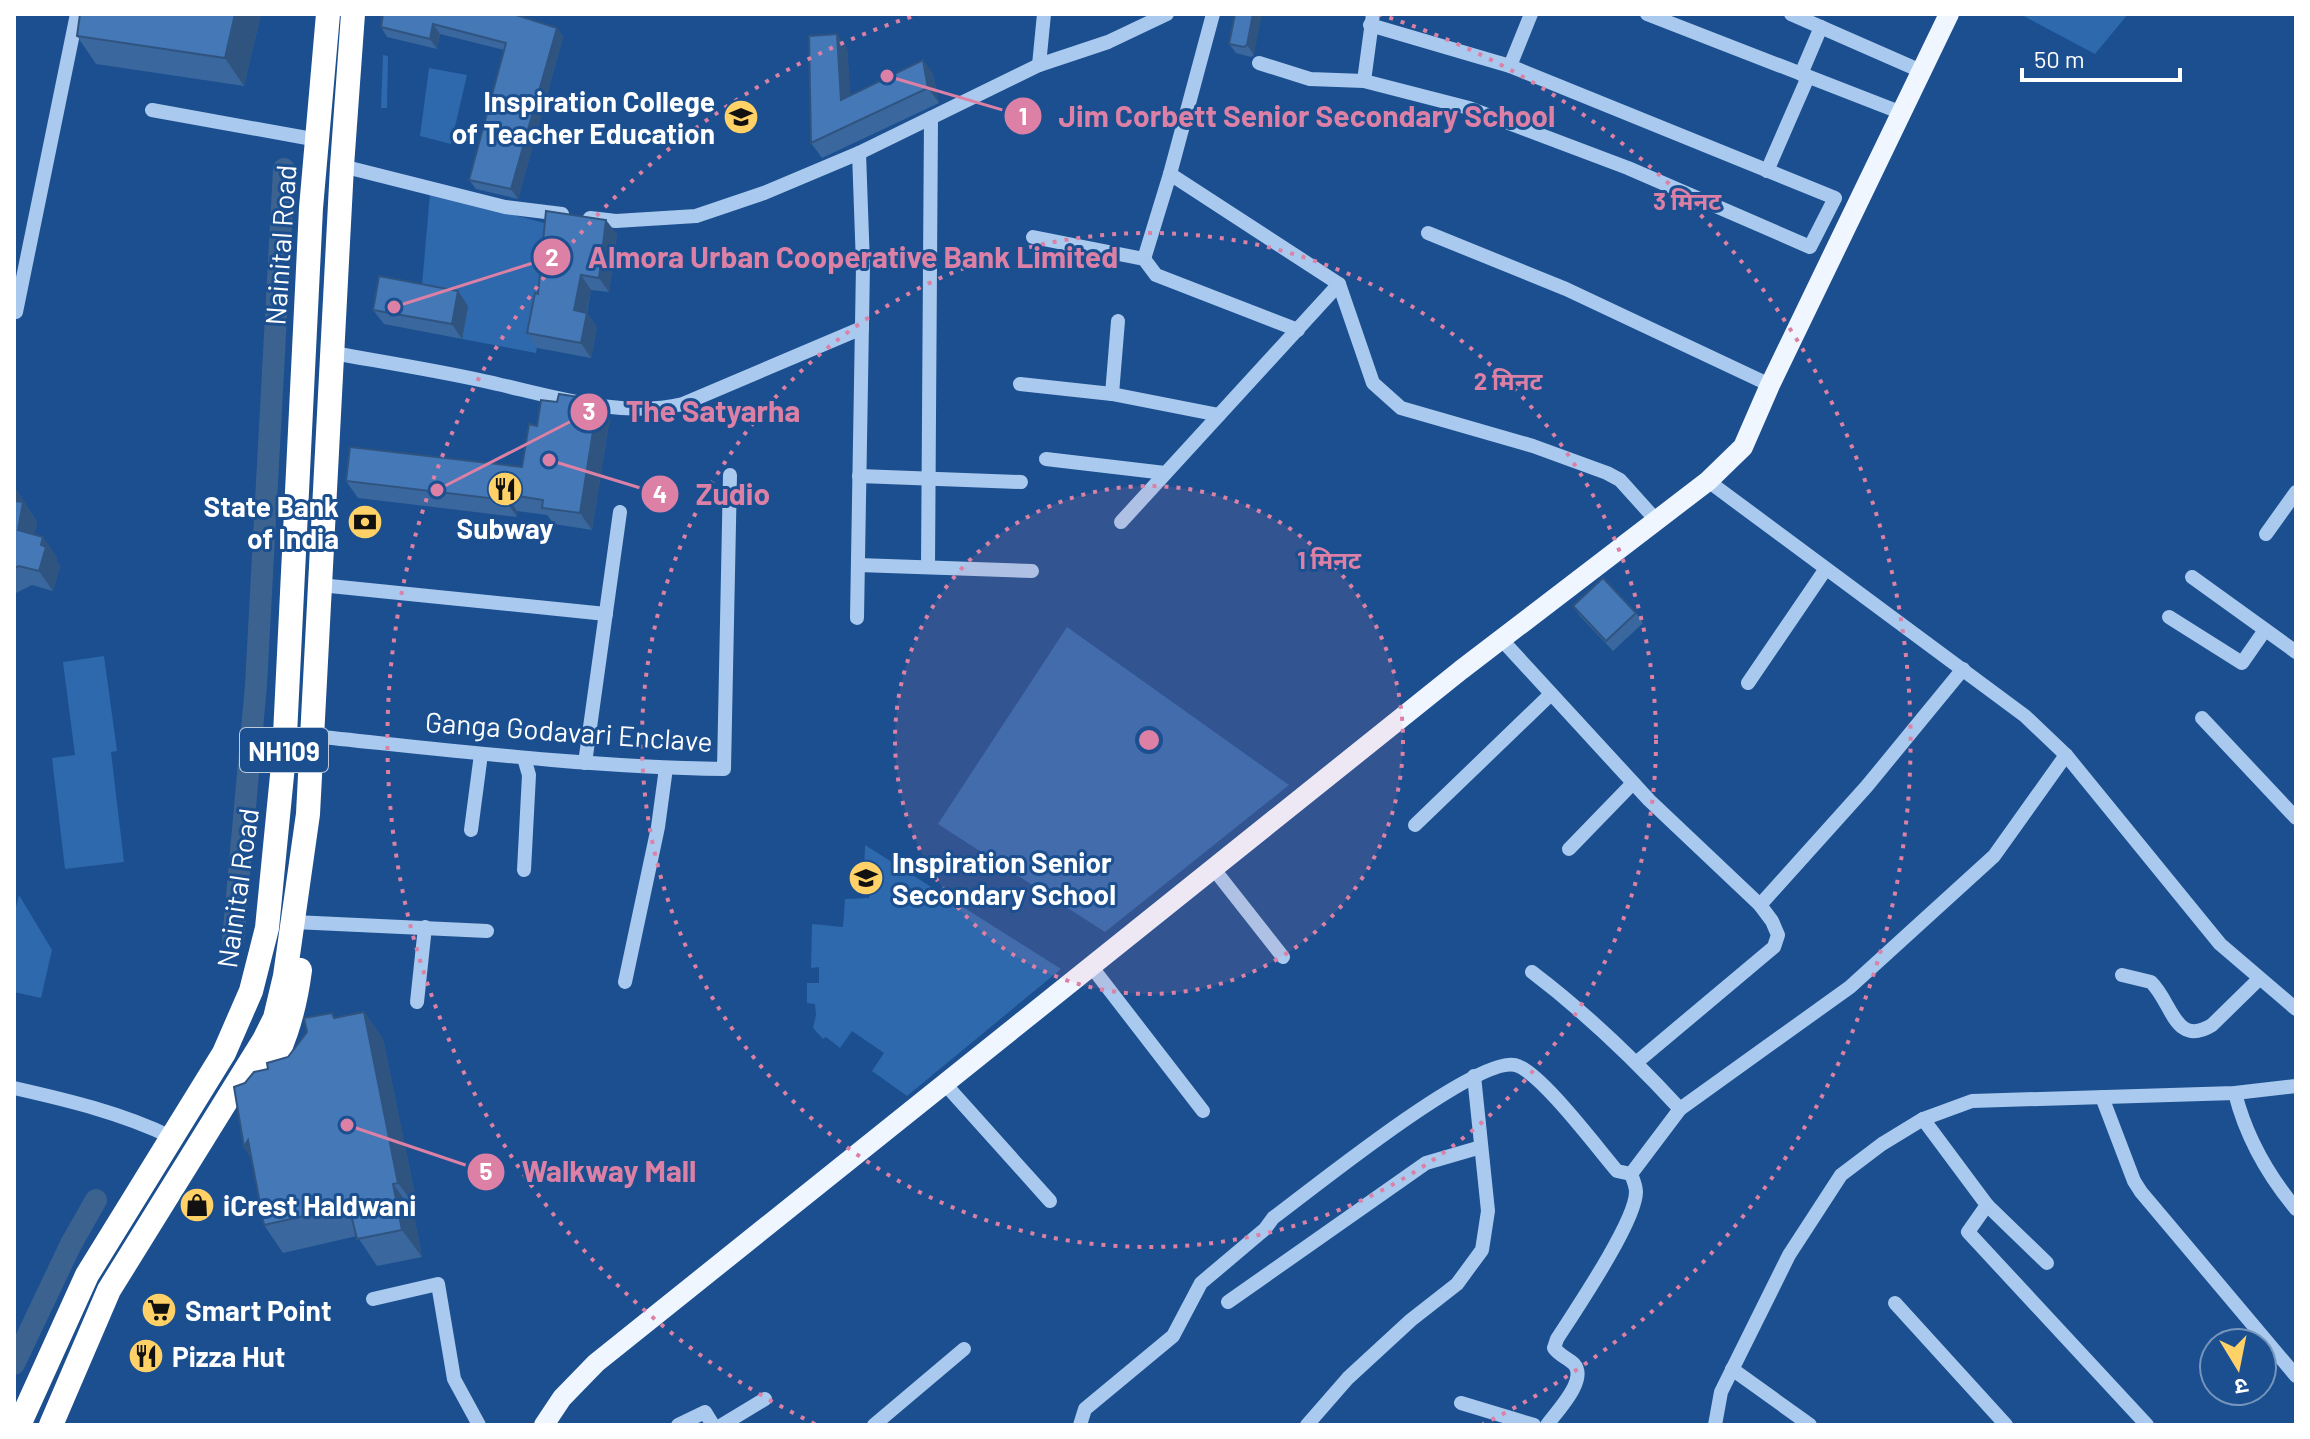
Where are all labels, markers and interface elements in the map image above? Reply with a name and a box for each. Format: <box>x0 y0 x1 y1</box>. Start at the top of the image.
scale bar <box>2022 32 2180 82</box>
text: 50 m <box>2034 44 2085 73</box>
place label: Inspiration College of Teacher Education <box>452 84 715 150</box>
callout: Jim Corbett Senior Secondary School <box>1003 89 1572 143</box>
text: Jim Corbett Senior Secondary School <box>1059 97 1555 133</box>
school or university icon: Inspiration College of Teacher Education <box>722 98 760 136</box>
text: 1 <box>1019 101 1027 130</box>
street label: Nainital Road <box>257 163 303 327</box>
text: 3 मिनट <box>1653 186 1722 215</box>
callout: Almora Urban Cooperative Bank Limited <box>532 230 1135 284</box>
text: Almora Urban Cooperative Bank Limited <box>588 238 1118 274</box>
text: 2 <box>545 242 559 271</box>
text: 2 मिनट <box>1474 366 1543 395</box>
callout: The Satyarha <box>569 385 816 439</box>
text: The Satyarha <box>626 392 800 428</box>
text: 3 <box>583 396 595 425</box>
callout: Zudio <box>640 467 786 521</box>
restaurant icon: Subway <box>486 470 524 508</box>
text: Zudio <box>696 475 770 511</box>
text: 4 <box>653 479 667 508</box>
place label: State Bank of India <box>204 489 339 555</box>
bank icon: State Bank of India <box>346 503 384 541</box>
place label: Subway <box>457 511 553 545</box>
text: 1 मिनट <box>1297 545 1362 574</box>
street label: Ganga Godavari Enclave <box>424 704 714 758</box>
centre of rings <box>1135 726 1163 754</box>
road number: NH109 <box>240 728 328 772</box>
street label: Nainital Road <box>209 806 265 970</box>
place label: Inspiration Senior Secondary School <box>892 845 1116 911</box>
school or university icon: Inspiration Senior Secondary School <box>847 859 885 897</box>
callout: Walkway Mall <box>466 1145 712 1199</box>
text: Walkway Mall <box>522 1152 696 1188</box>
text: 5 <box>480 1156 493 1185</box>
shop icon: iCrest Haldwani <box>178 1186 216 1224</box>
place label: iCrest Haldwani <box>223 1188 416 1222</box>
supermarket icon: Smart Point <box>140 1291 178 1329</box>
place label: Smart Point <box>185 1293 332 1327</box>
north arrow <box>2198 1327 2278 1407</box>
restaurant icon: Pizza Hut <box>127 1337 165 1375</box>
place label: Pizza Hut <box>172 1339 286 1373</box>
text: उ <box>2232 1374 2250 1402</box>

